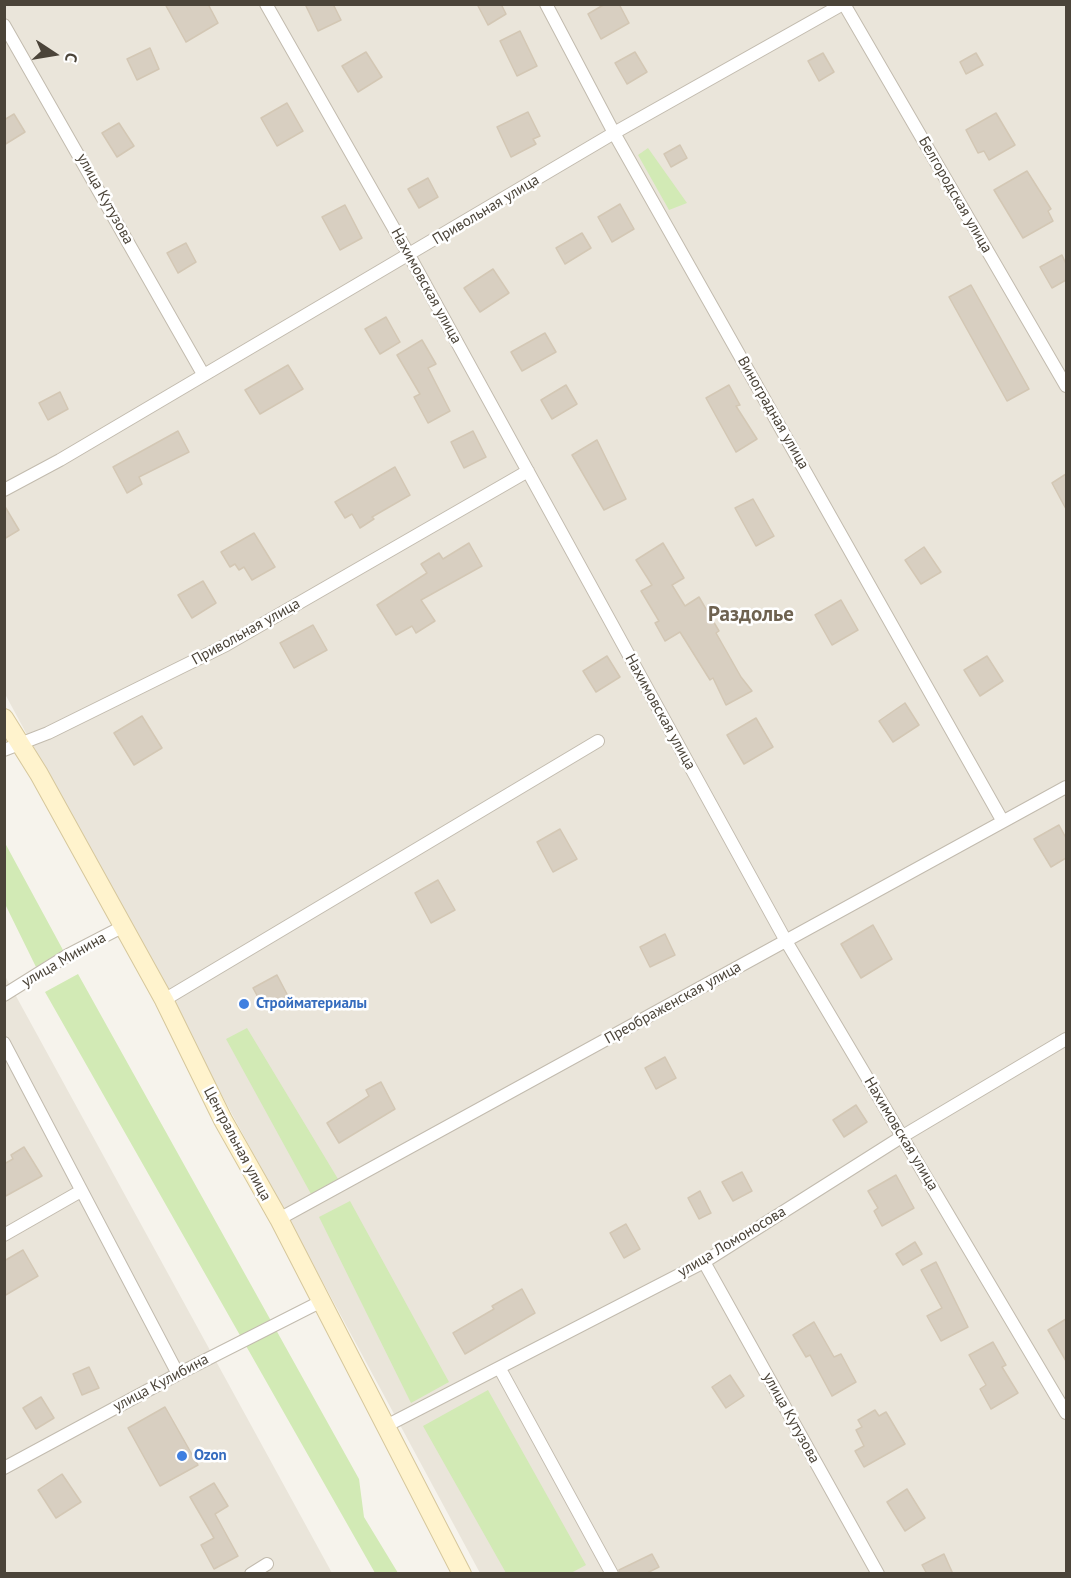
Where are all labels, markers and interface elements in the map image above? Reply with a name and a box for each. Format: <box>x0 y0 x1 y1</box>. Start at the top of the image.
north arrow <box>24 24 84 84</box>
text: С <box>61 51 82 64</box>
street label: Белгородская улица <box>914 134 996 256</box>
street label: улица Кутузова <box>73 151 137 247</box>
street label: Привольная улица <box>430 171 542 249</box>
street label: Нахимовская улица <box>387 225 465 347</box>
street label: Виноградная улица <box>733 353 813 473</box>
street label: Привольная улица <box>189 595 303 669</box>
district label: Раздолье <box>708 602 794 628</box>
street label: Нахимовская улица <box>621 651 699 773</box>
street label: улица Минина <box>19 929 109 991</box>
street label: Преображенская улица <box>602 958 744 1048</box>
place label: Стройматериалы <box>256 995 367 1013</box>
marker: Стройматериалы <box>237 997 251 1011</box>
street label: Нахимовская улица <box>860 1074 942 1194</box>
street label: Центральная улица <box>199 1084 275 1204</box>
street label: улица Ломоносова <box>675 1203 789 1281</box>
street label: улица Кулибина <box>110 1350 212 1416</box>
street label: улица Кутузова <box>759 1370 823 1466</box>
place label: Ozon <box>194 1447 227 1465</box>
marker: Ozon <box>175 1449 189 1463</box>

